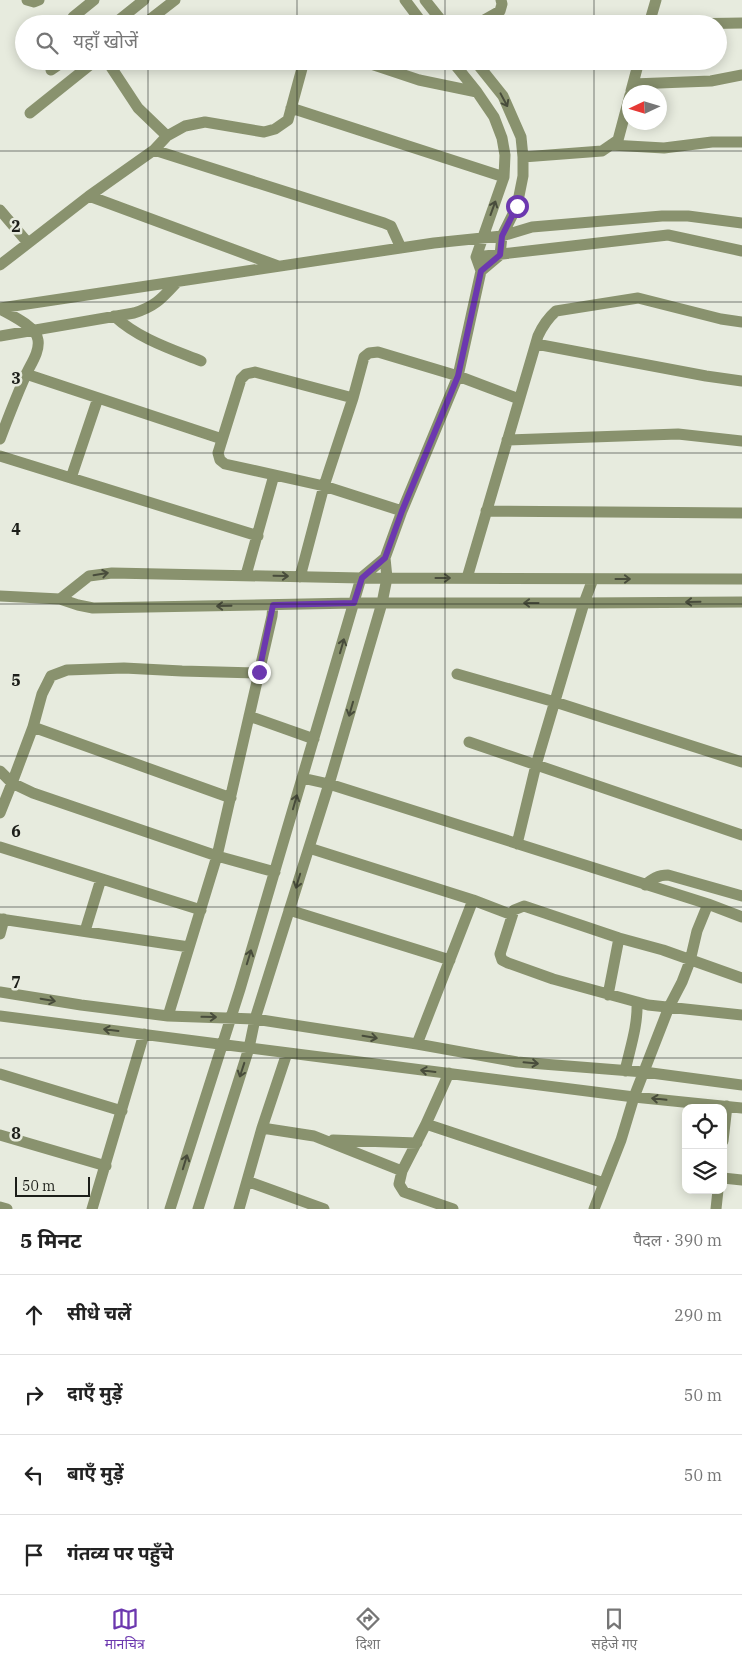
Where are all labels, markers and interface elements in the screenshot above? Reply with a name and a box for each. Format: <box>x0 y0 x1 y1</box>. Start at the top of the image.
search box <box>15 15 727 70</box>
icon: search <box>33 29 61 57</box>
text: यहाँ खोजें <box>73 29 138 53</box>
north arrow <box>622 85 667 130</box>
one-way arrow <box>500 92 509 107</box>
route start <box>506 195 529 218</box>
one-way arrow <box>489 201 498 216</box>
text: 2 <box>11 216 21 236</box>
text: 3 <box>11 368 21 388</box>
text: 4 <box>11 519 21 539</box>
one-way arrow <box>92 569 108 579</box>
one-way arrow <box>272 571 288 581</box>
one-way arrow <box>434 573 451 583</box>
one-way arrow <box>614 574 631 584</box>
one-way arrow <box>686 597 702 607</box>
one-way arrow <box>523 598 540 608</box>
one-way arrow <box>217 601 233 610</box>
one-way arrow <box>337 638 347 654</box>
route end <box>248 661 271 684</box>
text: 5 <box>11 670 21 690</box>
one-way arrow <box>345 701 355 717</box>
one-way arrow <box>291 794 301 810</box>
text: 6 <box>11 821 21 841</box>
one-way arrow <box>293 873 303 889</box>
one-way arrow <box>245 950 255 966</box>
text: 7 <box>11 972 21 992</box>
one-way arrow <box>40 995 56 1005</box>
one-way arrow <box>201 1012 217 1022</box>
one-way arrow <box>103 1025 119 1035</box>
one-way arrow <box>362 1032 378 1042</box>
one-way arrow <box>523 1058 539 1067</box>
one-way arrow <box>237 1062 246 1078</box>
one-way arrow <box>420 1066 436 1076</box>
one-way arrow <box>651 1094 667 1104</box>
map controls <box>682 1104 727 1194</box>
button: locate <box>682 1104 727 1149</box>
text: 8 <box>11 1123 21 1143</box>
button: layers <box>682 1149 727 1194</box>
one-way arrow <box>180 1155 190 1171</box>
scale bar <box>15 1174 90 1197</box>
text: 50 m <box>22 1177 55 1195</box>
text: 5 मिनट <box>20 1226 82 1254</box>
text: पैदल · 390 m <box>633 1230 722 1250</box>
icon: ahead <box>20 1301 48 1329</box>
text: सीधे चलें <box>67 1301 131 1325</box>
text: 290 m <box>674 1305 722 1325</box>
icon: right <box>20 1381 48 1409</box>
text: दाएँ मुड़ें <box>67 1381 122 1405</box>
text: 50 m <box>684 1385 722 1405</box>
icon: left <box>20 1461 48 1489</box>
text: बाएँ मुड़ें <box>67 1461 124 1485</box>
text: 50 m <box>684 1465 722 1485</box>
icon: arrive <box>20 1541 48 1569</box>
text: गंतव्य पर पहुँचे <box>67 1541 174 1565</box>
tab: मानचित्र <box>105 1605 145 1655</box>
tab: दिशा <box>354 1605 382 1655</box>
tab: सहेजे गए <box>591 1605 637 1655</box>

